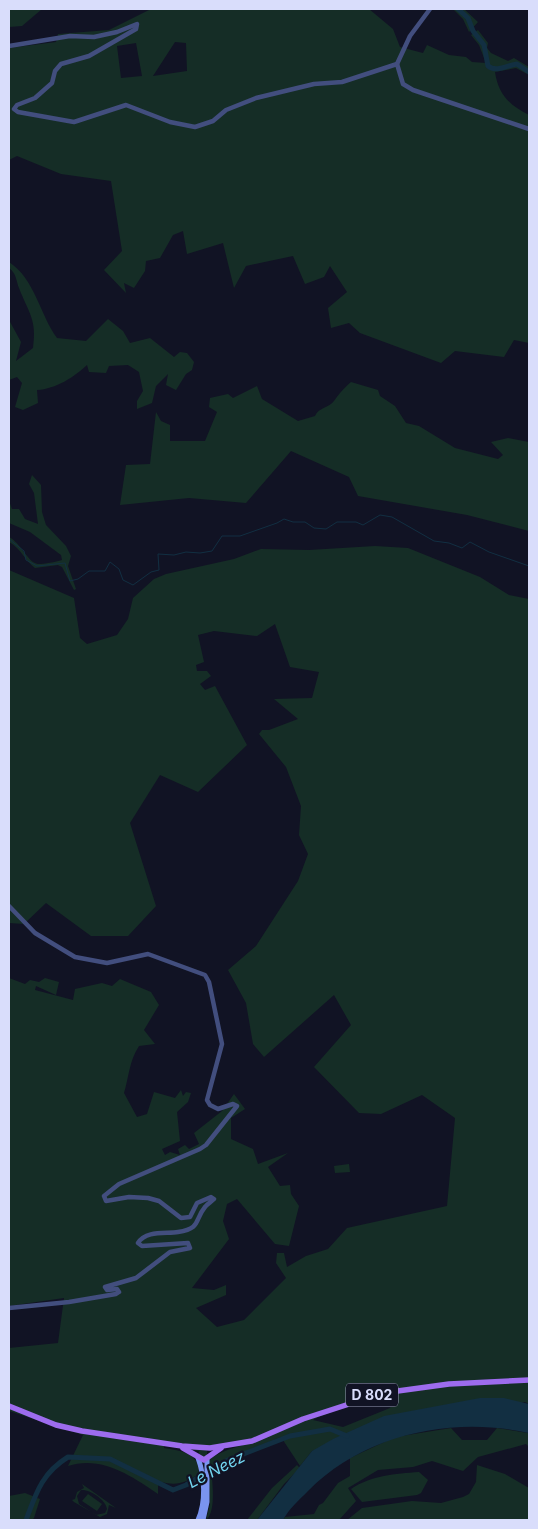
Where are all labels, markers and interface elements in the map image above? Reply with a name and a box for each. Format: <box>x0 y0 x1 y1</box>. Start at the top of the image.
road number: D 802 <box>346 1384 398 1406</box>
water label: Le Neez <box>184 1446 248 1492</box>

